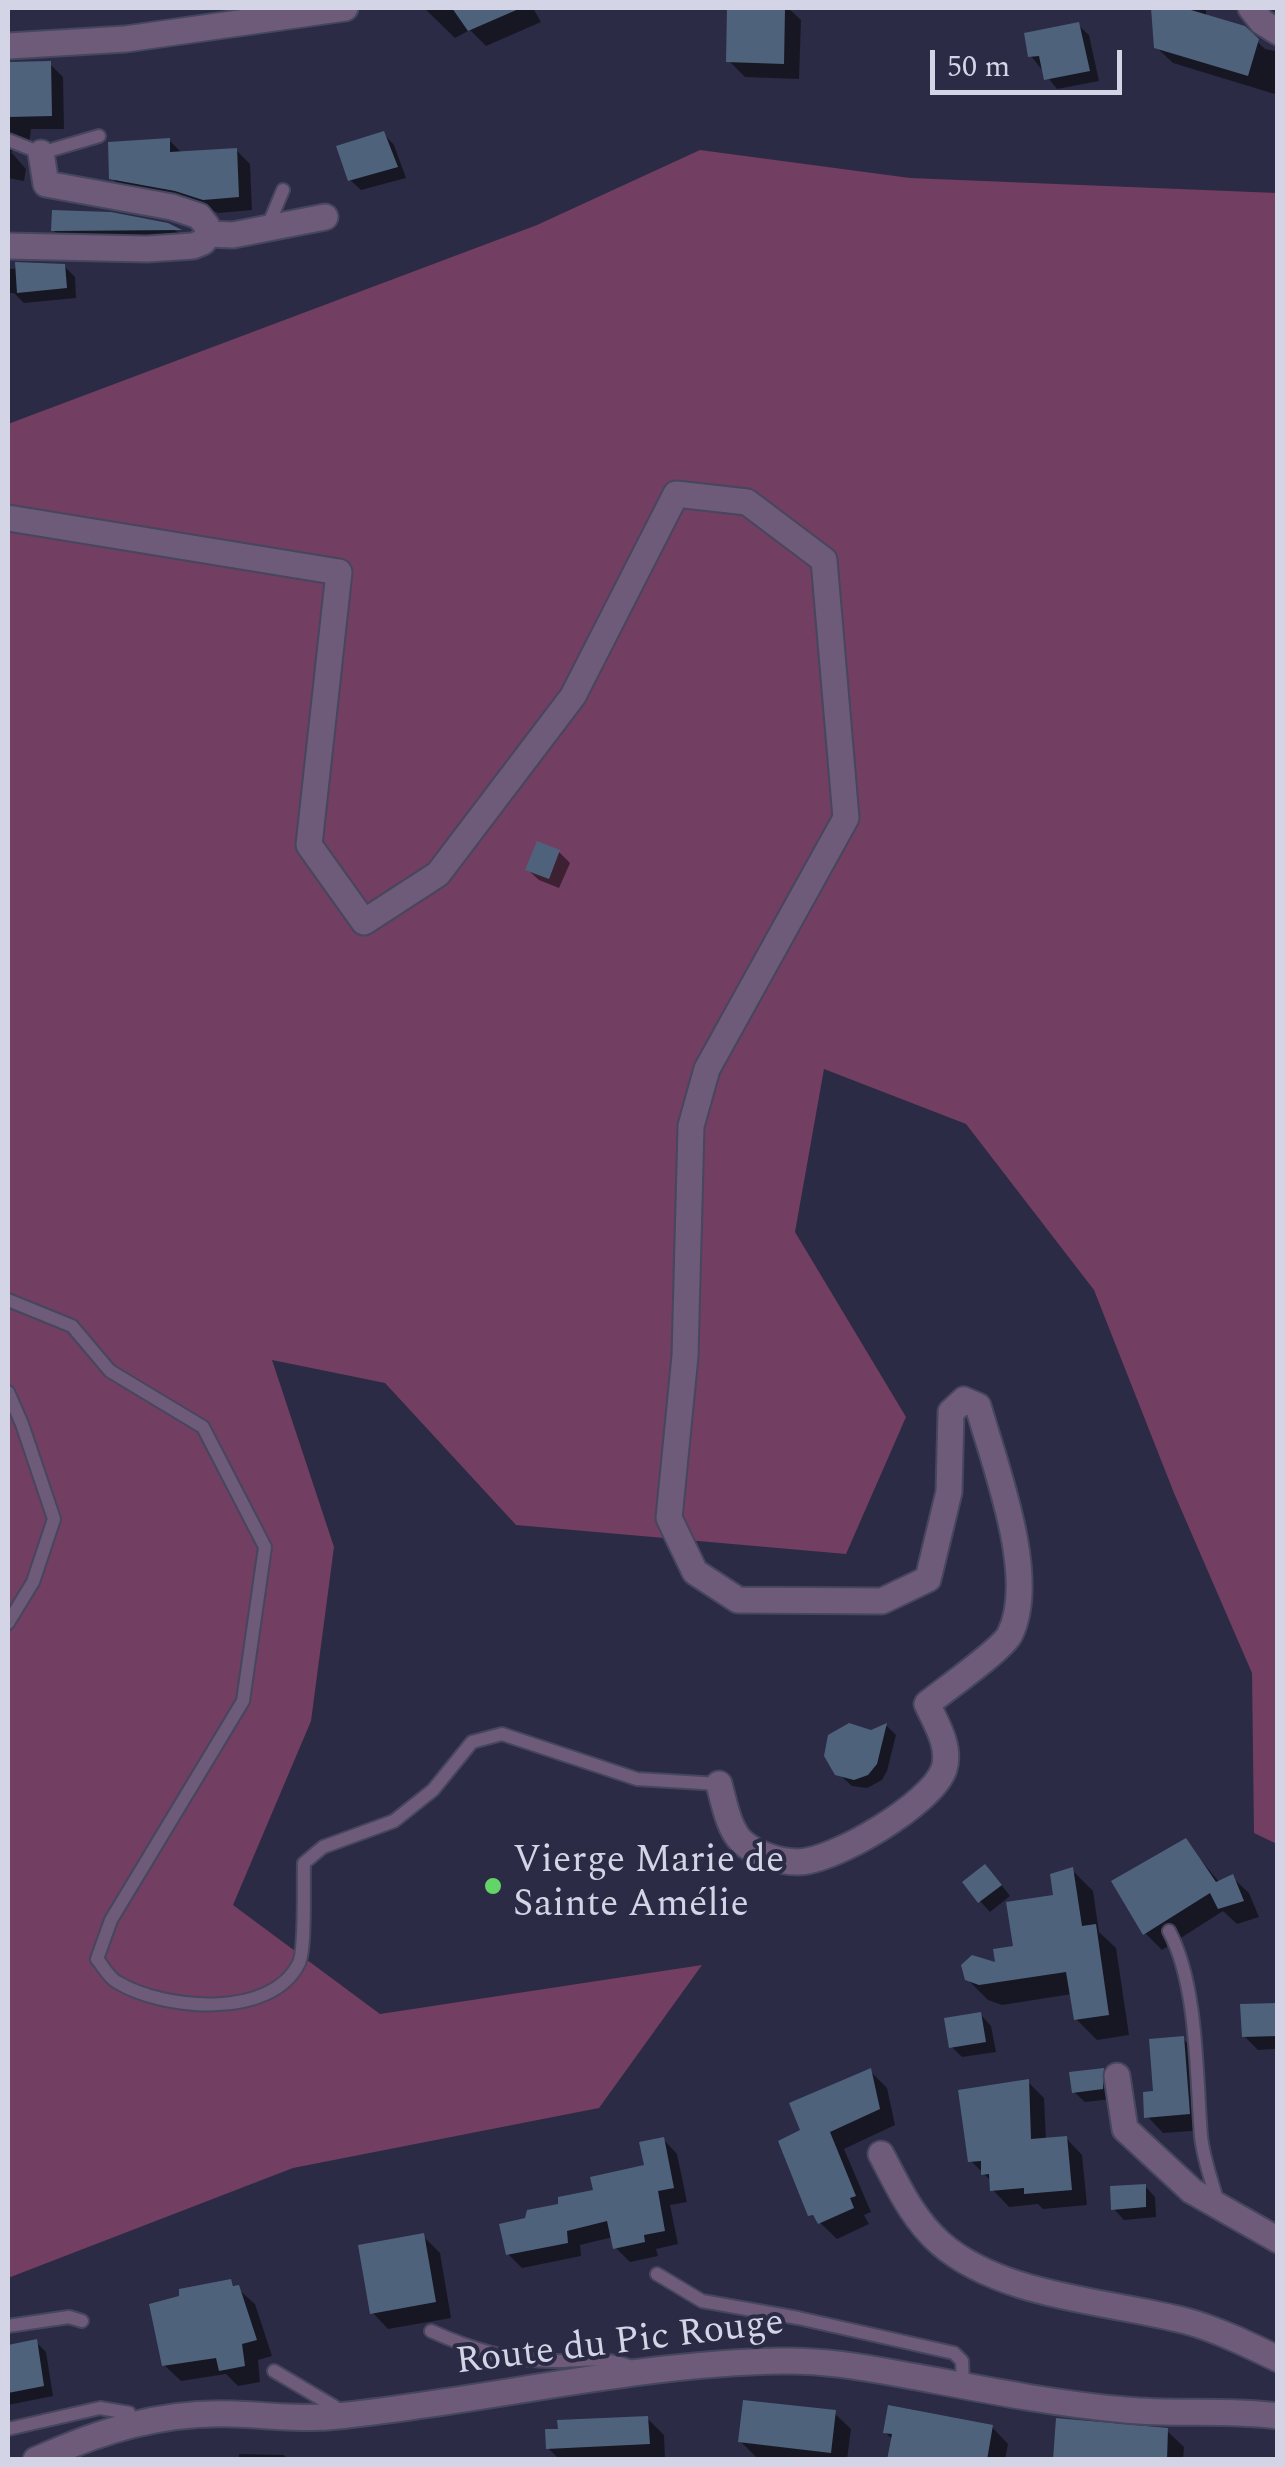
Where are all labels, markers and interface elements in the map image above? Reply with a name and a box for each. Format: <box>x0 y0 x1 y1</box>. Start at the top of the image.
scale bar <box>935 30 1128 92</box>
text: 50 m <box>947 44 1010 90</box>
place label: Vierge Marie de Sainte Amélie <box>513 1841 784 1930</box>
marker: Vierge Marie de Sainte Amélie <box>482 1875 504 1897</box>
street label: Route du Pic Rouge <box>453 2302 787 2388</box>

